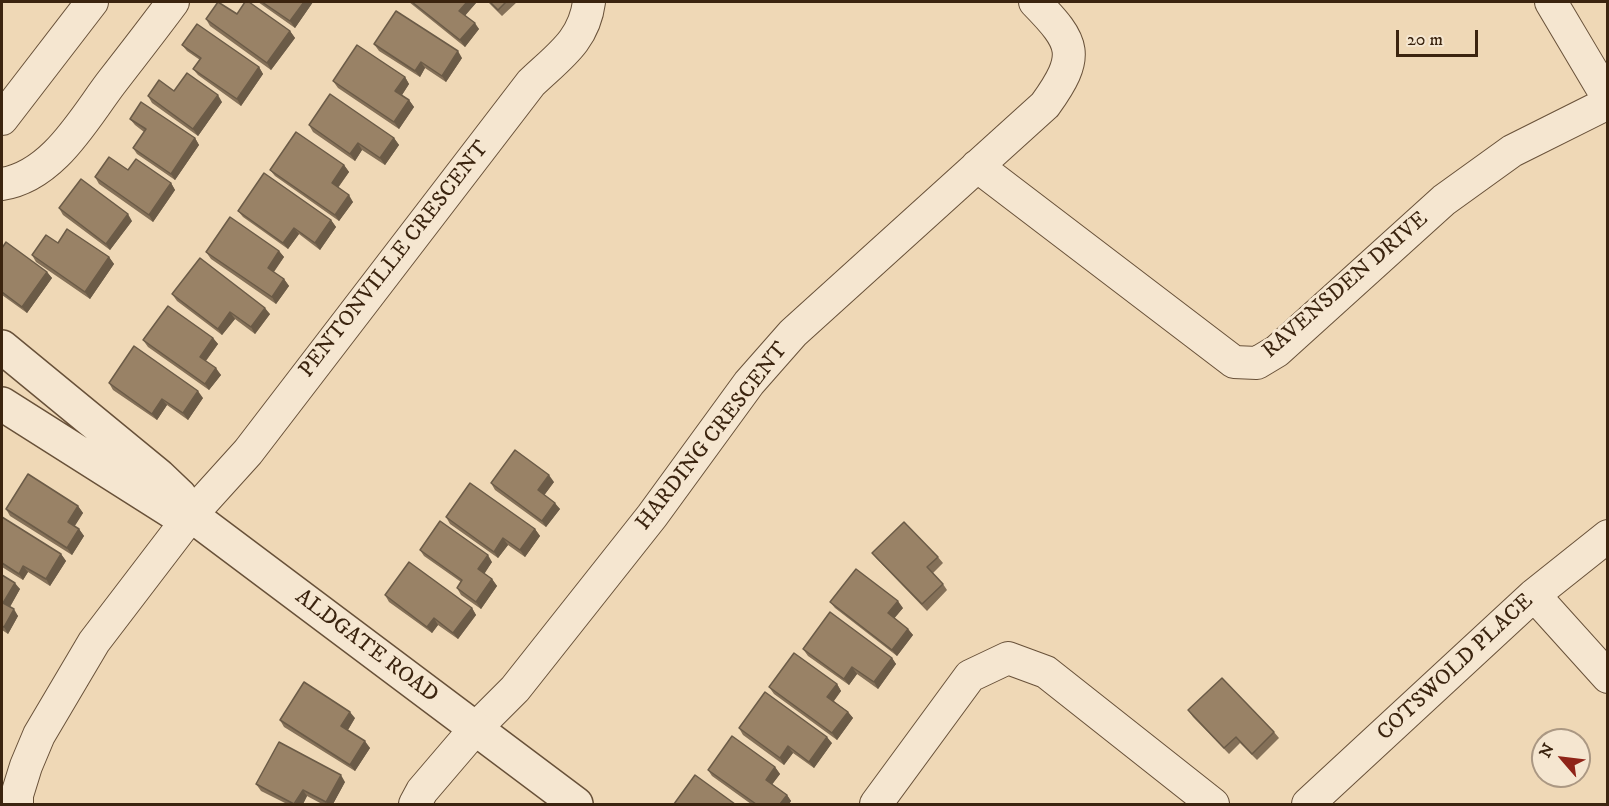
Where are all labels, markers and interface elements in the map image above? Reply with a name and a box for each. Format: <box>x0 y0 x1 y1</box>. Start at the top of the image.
scale bar <box>1399 18 1482 56</box>
text: 20 m <box>1407 29 1443 51</box>
street label: PENTONVILLE CRESCENT <box>294 137 496 383</box>
street label: RAVENSDEN DRIVE <box>1258 207 1434 365</box>
street label: HARDING CRESCENT <box>631 338 795 536</box>
street label: ALDGATE ROAD <box>289 585 443 709</box>
street label: COTSWOLD PLACE <box>1373 589 1539 747</box>
north arrow <box>1531 728 1591 788</box>
text: N <box>1535 740 1559 761</box>

